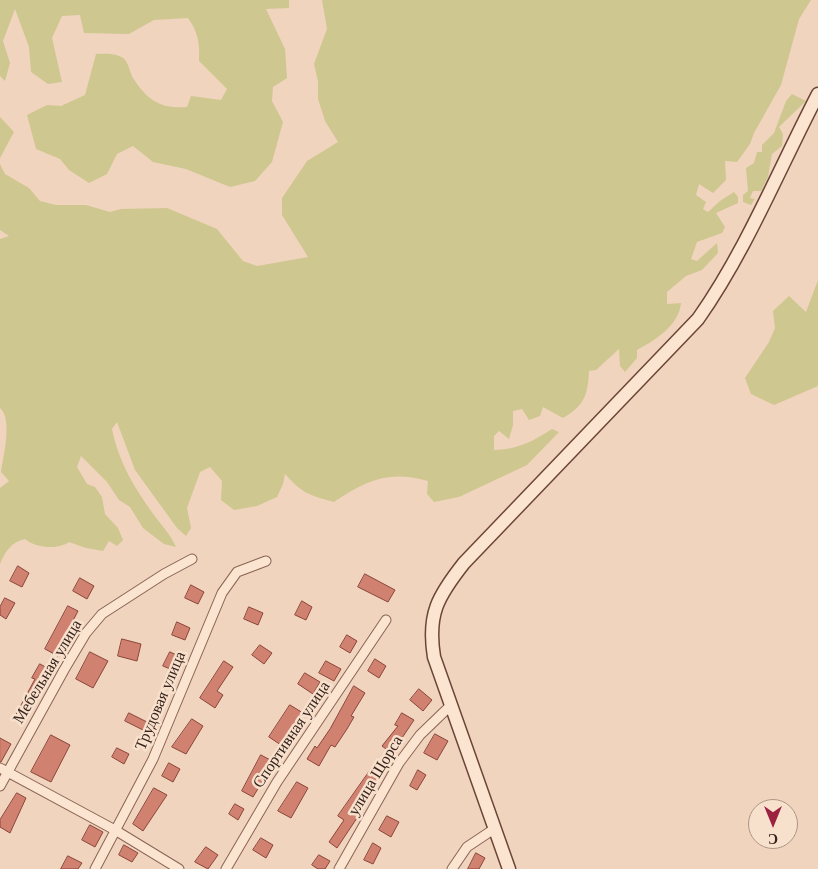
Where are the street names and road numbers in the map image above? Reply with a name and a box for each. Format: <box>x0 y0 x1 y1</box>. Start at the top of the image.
street label: Мебельная улица <box>9 616 87 728</box>
street label: Трудовая улица <box>132 649 190 753</box>
street label: Спортивная улица <box>249 678 335 792</box>
street label: улица Щорса <box>345 732 407 820</box>

